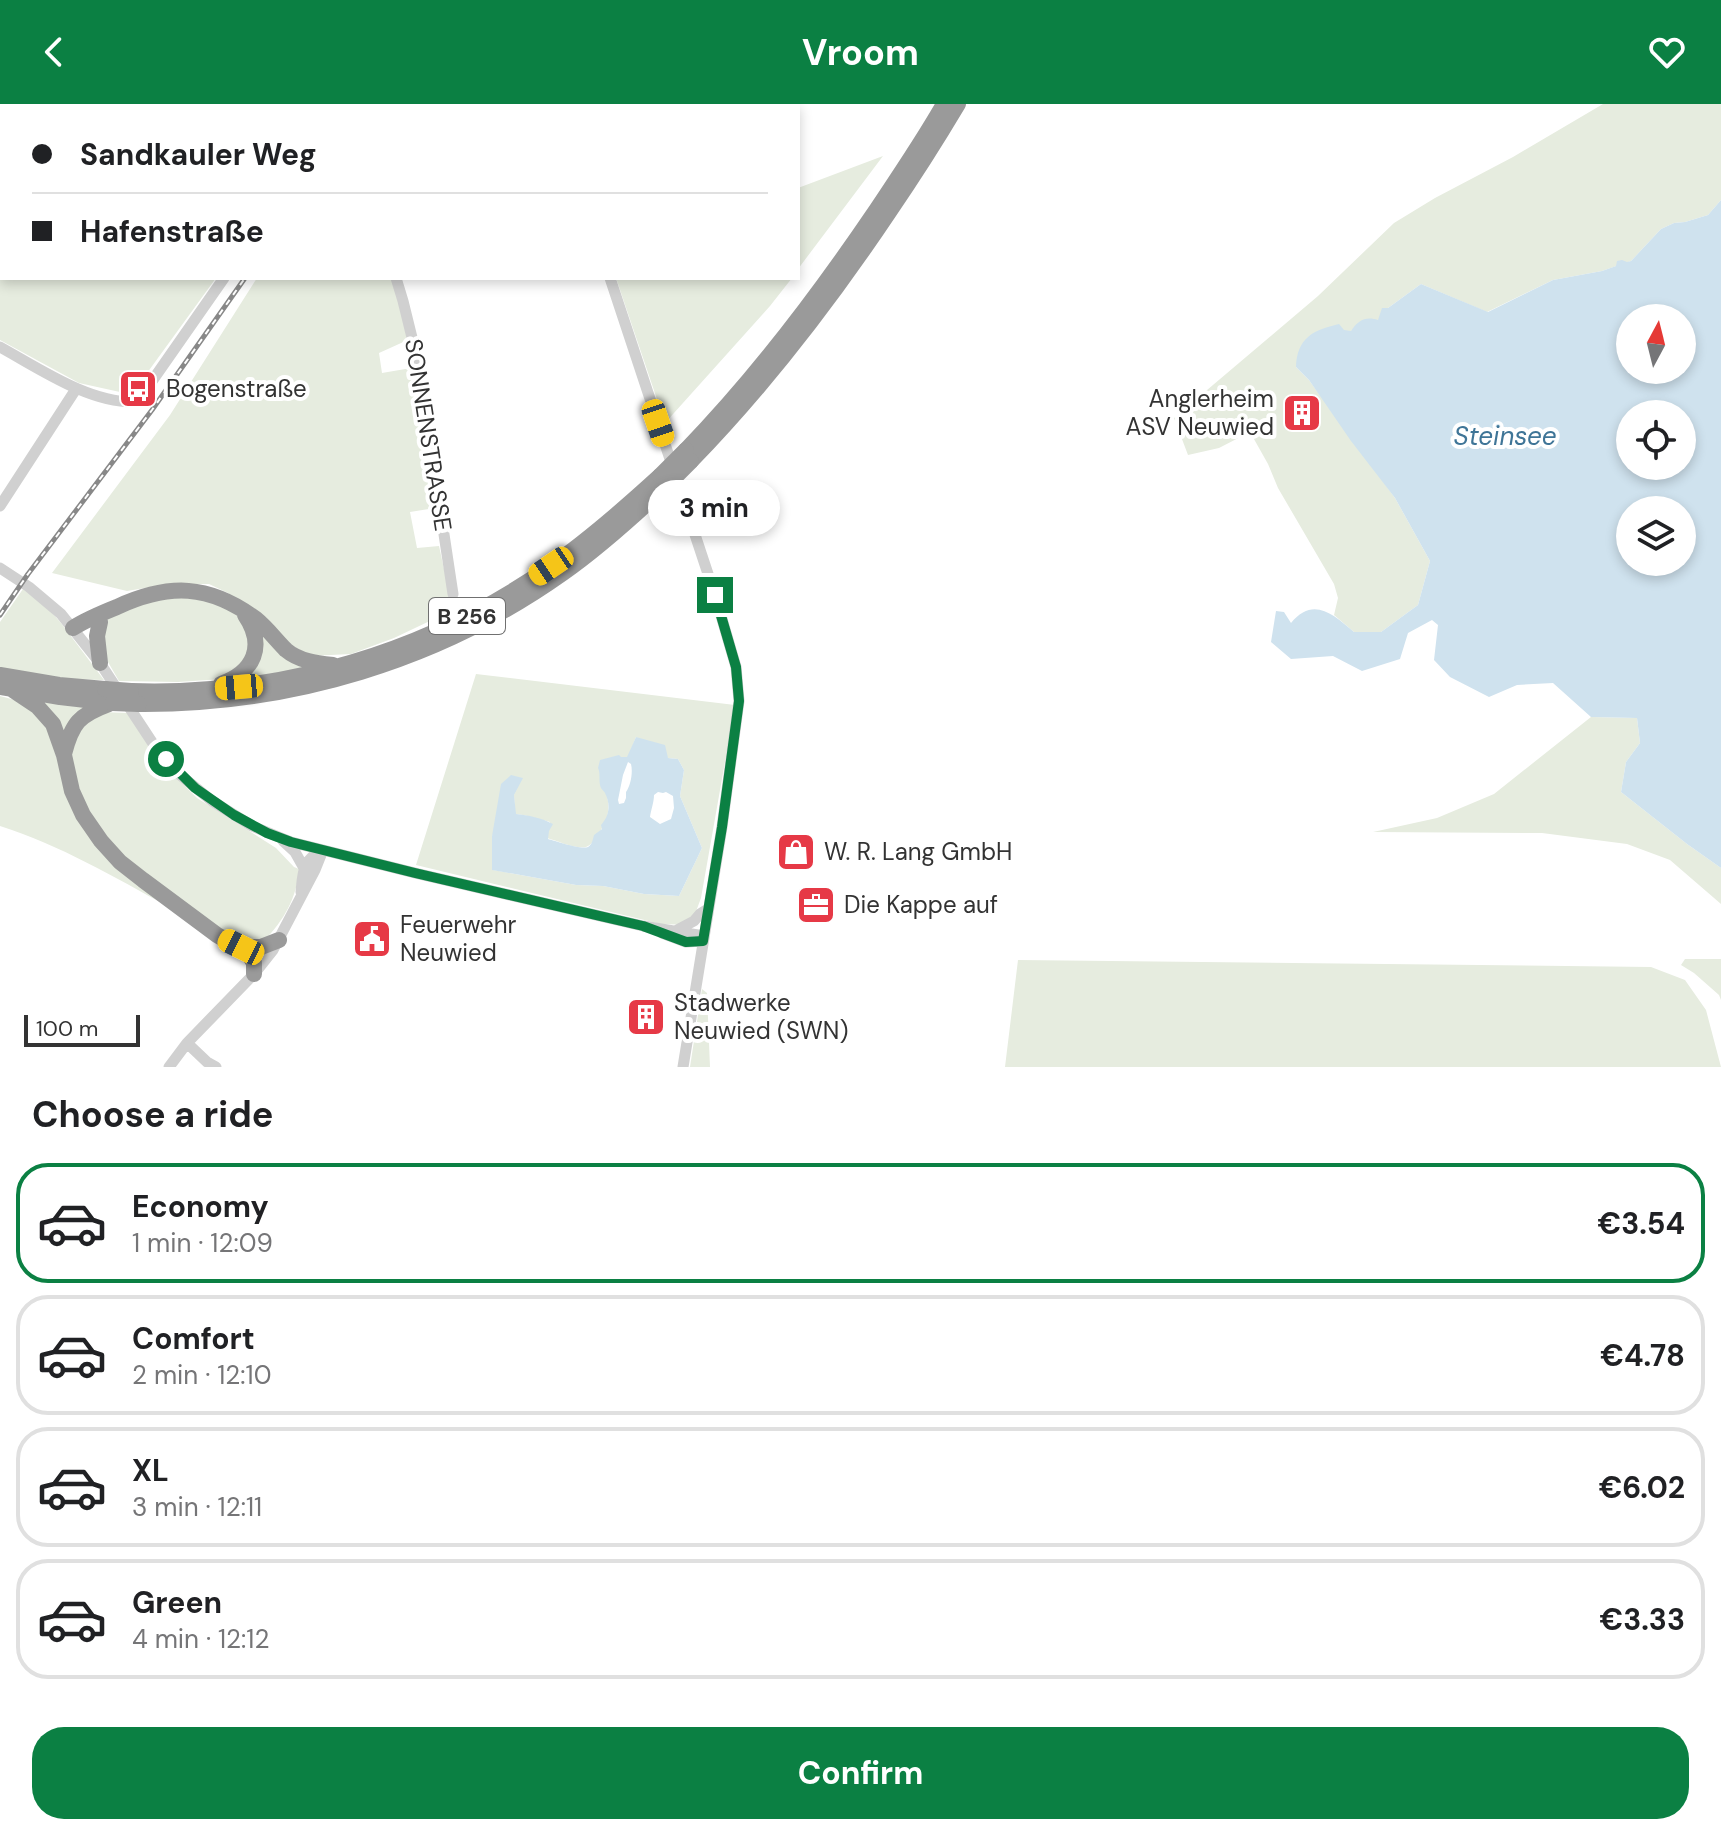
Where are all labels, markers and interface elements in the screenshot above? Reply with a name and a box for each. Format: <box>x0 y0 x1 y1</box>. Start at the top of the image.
text: Vroom <box>802 29 919 76</box>
icon: back <box>32 30 76 74</box>
icon: heart <box>1645 30 1689 74</box>
text: Sandkauler Weg <box>80 135 317 174</box>
text: Hafenstraße <box>80 212 264 251</box>
north arrow <box>1616 304 1696 384</box>
map controls <box>1616 304 1696 576</box>
street label: SONNENSTRASSE <box>398 336 459 533</box>
bus stop icon: Bogenstraße <box>117 368 159 410</box>
place label: Bogenstraße <box>166 373 307 404</box>
place label: Anglerheim ASV Neuwied <box>1125 383 1274 442</box>
building icon: Anglerheim ASV Neuwied <box>1281 392 1323 434</box>
car <box>639 396 677 450</box>
button: locate <box>1616 400 1696 480</box>
water label: Steinsee <box>1453 419 1557 453</box>
callout: 3 min <box>649 479 781 535</box>
text: 3 min <box>679 491 749 525</box>
button: layers <box>1616 496 1696 576</box>
car <box>524 543 578 589</box>
route end <box>697 577 733 613</box>
road number: B 256 <box>429 598 505 634</box>
car <box>214 673 264 701</box>
route start <box>148 741 184 777</box>
shop icon: W. R. Lang GmbH <box>775 831 817 873</box>
place label: W. R. Lang GmbH <box>824 836 1012 867</box>
office icon: Die Kappe auf <box>795 884 837 926</box>
place label: Die Kappe auf <box>844 889 998 920</box>
place label: Feuerwehr Neuwied <box>400 909 517 968</box>
public building icon: Feuerwehr Neuwied <box>351 918 393 960</box>
car <box>214 926 268 968</box>
place label: Stadwerke Neuwied (SWN) <box>674 987 848 1046</box>
building icon: Stadwerke Neuwied (SWN) <box>625 996 667 1038</box>
scale bar <box>24 1011 140 1047</box>
text: 100 m <box>36 1014 98 1043</box>
text: Choose a ride <box>32 1091 273 1138</box>
icon: car <box>36 1187 108 1259</box>
text: Economy <box>132 1187 269 1226</box>
text: €3.54 <box>1597 1204 1685 1243</box>
text: 1 min · 12:09 <box>132 1226 273 1260</box>
icon: car <box>36 1319 108 1391</box>
text: Comfort <box>132 1319 255 1358</box>
text: €4.78 <box>1600 1336 1685 1375</box>
text: 2 min · 12:10 <box>132 1358 271 1392</box>
icon: car <box>36 1451 108 1523</box>
text: XL <box>132 1451 169 1490</box>
text: €6.02 <box>1599 1468 1685 1507</box>
text: 3 min · 12:11 <box>132 1490 262 1524</box>
icon: car <box>36 1583 108 1655</box>
text: Green <box>132 1583 222 1622</box>
text: €3.33 <box>1599 1600 1685 1639</box>
text: 4 min · 12:12 <box>132 1622 269 1656</box>
button: Confirm <box>32 1727 1689 1819</box>

